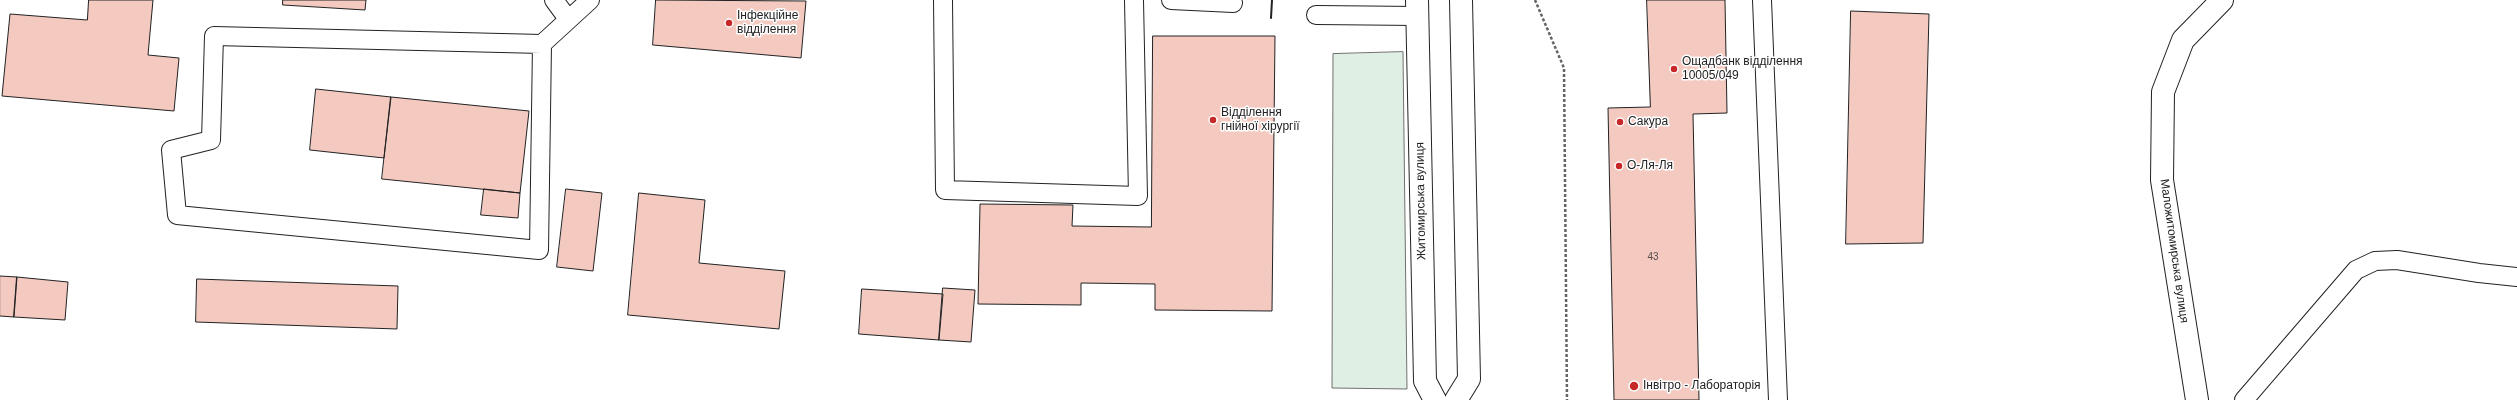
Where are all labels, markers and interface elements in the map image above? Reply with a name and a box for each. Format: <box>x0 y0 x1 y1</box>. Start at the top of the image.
place label: Інфекційне відділення <box>737 9 798 37</box>
marker: Інфекційне відділення <box>724 18 734 28</box>
place label: Ощадбанк відділення 10005/049 <box>1682 55 1803 83</box>
marker: Ощадбанк відділення 10005/049 <box>1669 64 1679 74</box>
place label: Відділення гнійної хірургії <box>1221 106 1299 134</box>
marker: Відділення гнійної хірургії <box>1208 115 1218 125</box>
place label: Сакура <box>1628 115 1668 129</box>
marker: Сакура <box>1615 117 1625 127</box>
street label: Житомирська вулиця <box>1413 142 1429 260</box>
place label: О-Ля-Ля <box>1627 159 1673 173</box>
marker: О-Ля-Ля <box>1614 161 1624 171</box>
street label: Маложитомирська вулиця <box>2157 178 2191 324</box>
house number: 43 <box>1647 251 1659 263</box>
place label: Інвітро - Лабораторія <box>1643 379 1761 393</box>
marker: Інвітро - Лабораторія <box>1628 380 1640 392</box>

